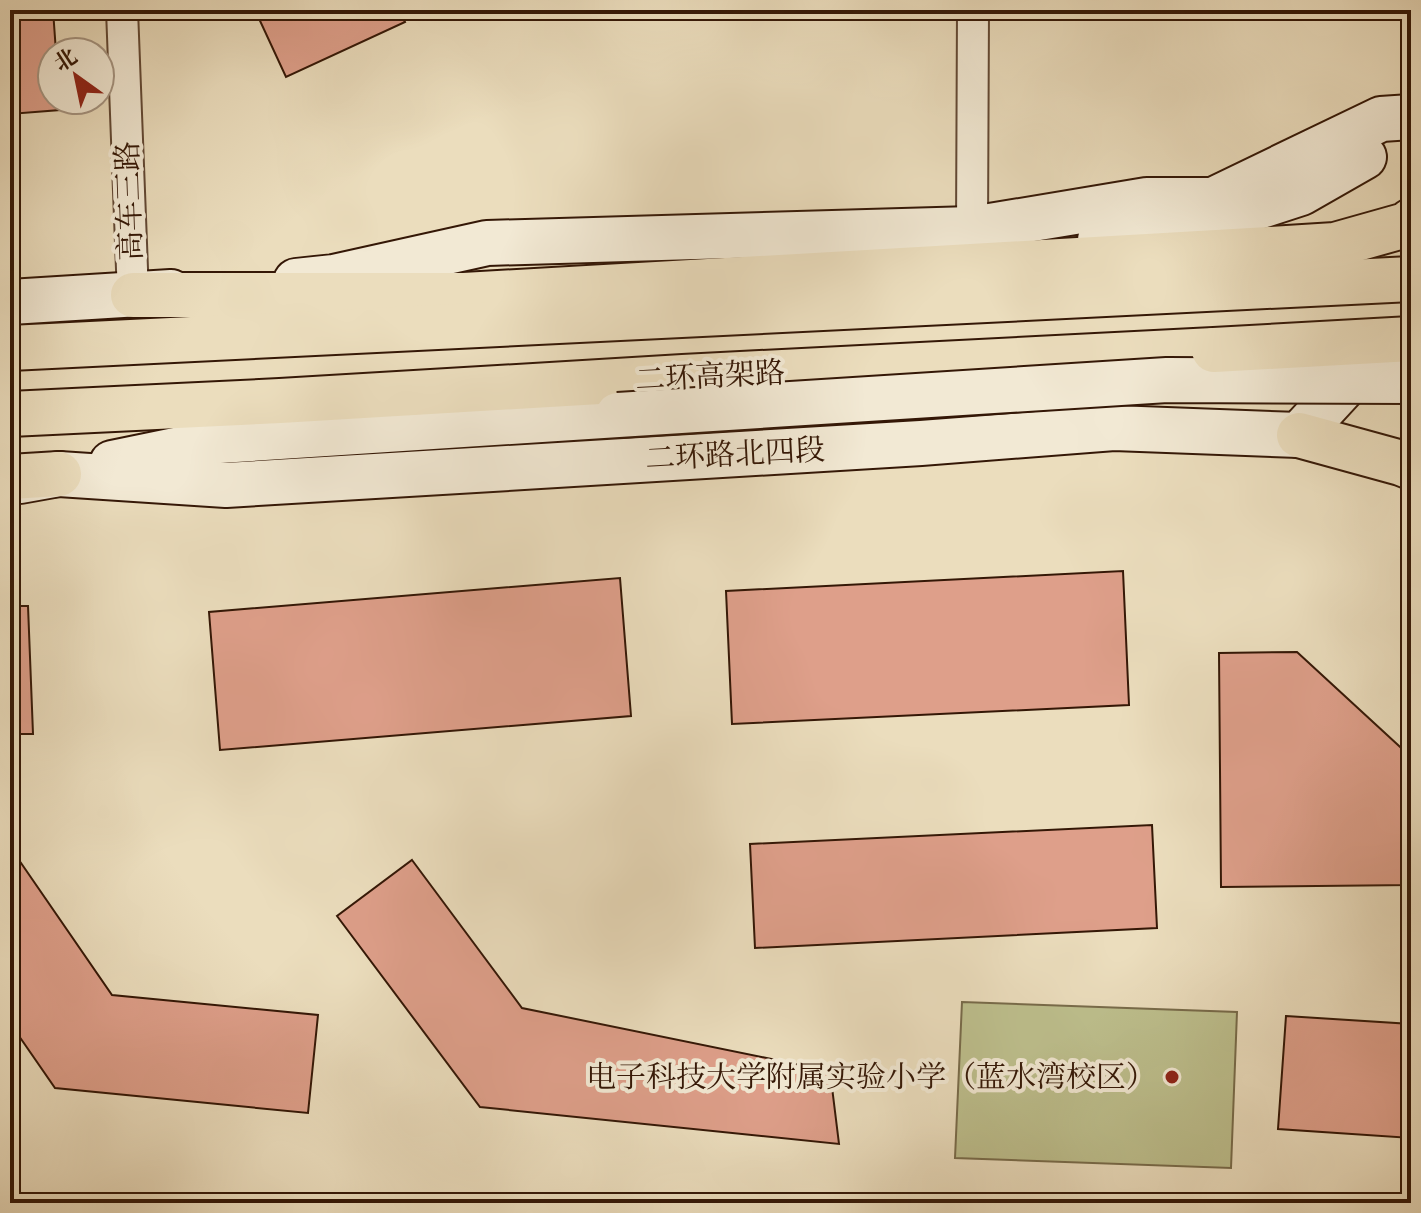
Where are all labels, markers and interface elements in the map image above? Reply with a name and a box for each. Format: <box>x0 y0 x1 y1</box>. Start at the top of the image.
north arrow <box>36 36 116 116</box>
text: 北 <box>47 40 83 79</box>
street label: 高车三路 <box>104 140 152 262</box>
street label: 二环高架路 <box>634 349 786 401</box>
street label: 二环路北四段 <box>644 426 826 480</box>
place label: 电子科技大学附属实验小学（蓝水湾校区） <box>586 1054 1156 1098</box>
marker: 电子科技大学附属实验小学（蓝水湾校区） <box>1163 1068 1181 1086</box>

